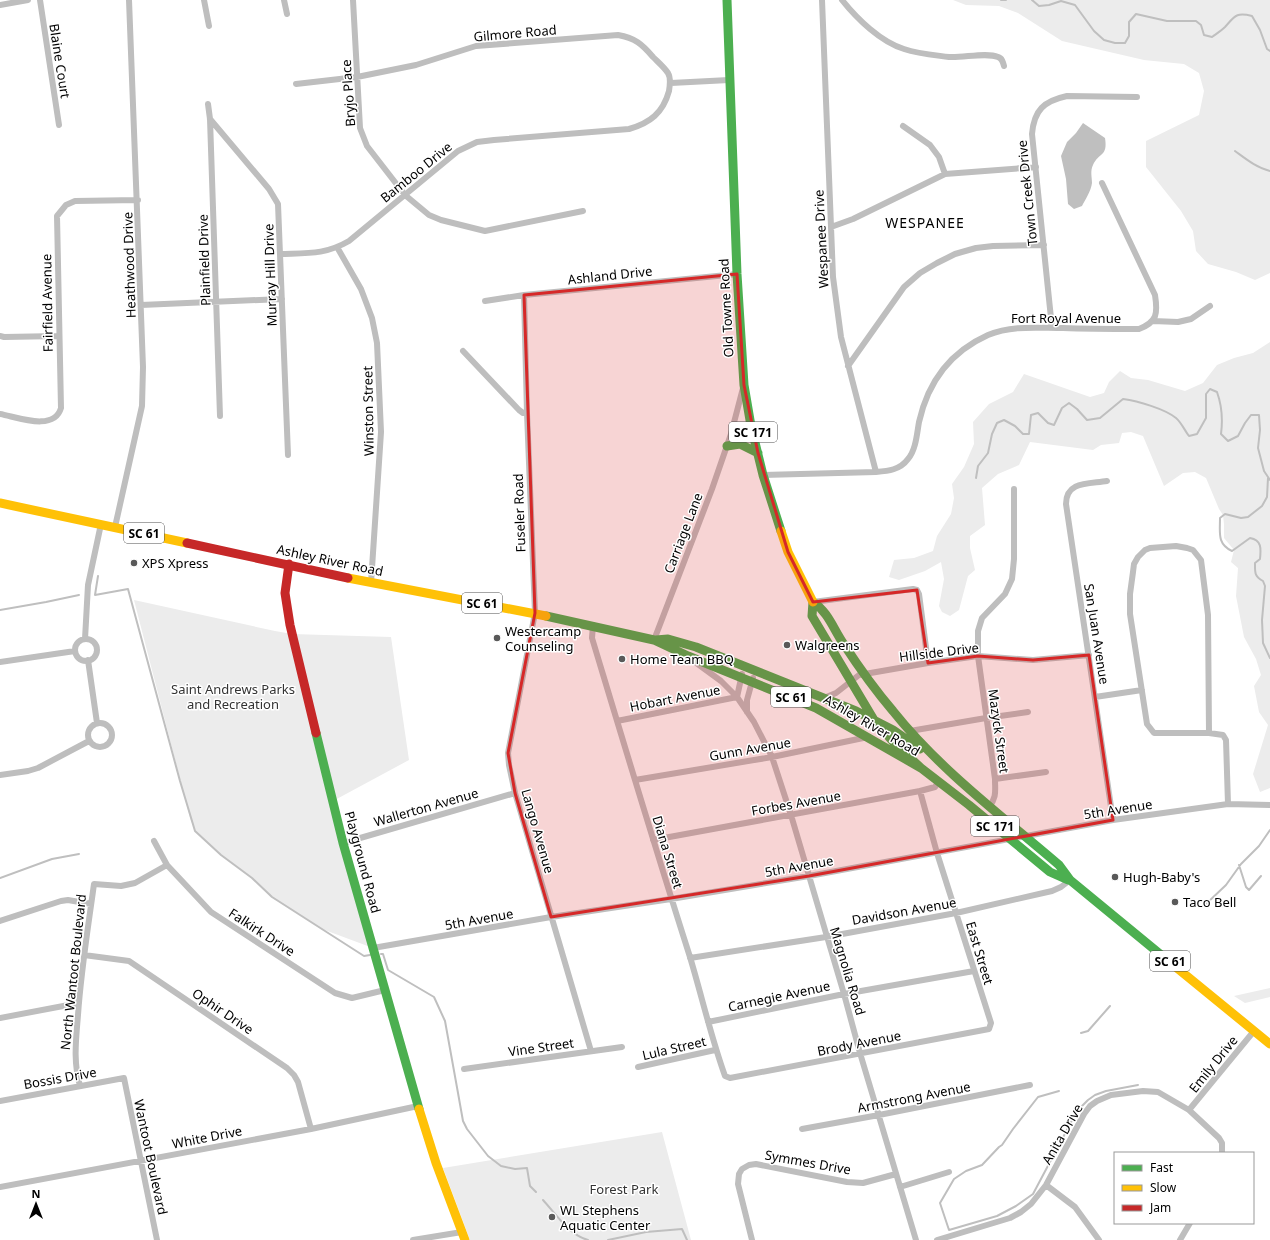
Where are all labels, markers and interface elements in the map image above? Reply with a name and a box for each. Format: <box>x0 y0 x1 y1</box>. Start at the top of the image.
street label: Gilmore Road <box>473 20 557 46</box>
street label: Blaine Court <box>45 22 75 100</box>
street label: Bryjo Place <box>337 59 359 127</box>
street label: Bamboo Drive <box>376 138 456 206</box>
street label: Town Creek Drive <box>1013 139 1041 247</box>
street label: Wespanee Drive <box>809 189 833 289</box>
street label: Heathwood Drive <box>118 211 140 319</box>
district label: WESPANEE <box>885 213 965 232</box>
street label: Plainfield Drive <box>193 214 215 306</box>
street label: Murray Hill Drive <box>259 223 281 327</box>
street label: Fairfield Avenue <box>37 254 57 352</box>
street label: Old Towne Road <box>714 258 738 358</box>
street label: Ashland Drive <box>567 262 653 288</box>
street label: Fort Royal Avenue <box>1011 309 1121 327</box>
street label: Winston Street <box>358 366 378 456</box>
road number: SC 171 <box>729 422 777 442</box>
street label: Fuseler Road <box>509 473 529 553</box>
street label: Carriage Lane <box>659 490 707 576</box>
road number: SC 61 <box>124 523 164 543</box>
street label: Ashley River Road <box>275 540 385 580</box>
place label: XPS Xpress <box>142 554 209 572</box>
marker: XPS Xpress <box>129 558 139 568</box>
street label: San Juan Avenue <box>1080 582 1114 686</box>
road number: SC 61 <box>462 593 502 613</box>
place label: Westercamp Counseling <box>505 622 581 655</box>
marker: Westercamp Counseling <box>492 633 502 643</box>
place label: Walgreens <box>795 636 860 654</box>
street label: Hillside Drive <box>898 638 980 666</box>
marker: Walgreens <box>782 640 792 650</box>
place label: Home Team BBQ <box>630 650 734 668</box>
marker: Home Team BBQ <box>617 654 627 664</box>
park label: Saint Andrews Parks and Recreation <box>171 680 295 713</box>
street label: Hobart Avenue <box>628 680 722 716</box>
road number: SC 61 <box>771 687 811 707</box>
street label: Mazyck Street <box>984 688 1014 774</box>
street label: Ashley River Road <box>821 690 923 760</box>
street label: Gunn Avenue <box>708 733 792 765</box>
street label: Wallerton Avenue <box>372 783 480 831</box>
street label: Forbes Avenue <box>750 786 842 820</box>
street label: Lango Avenue <box>517 787 559 875</box>
street label: 5th Avenue <box>1082 795 1154 823</box>
street label: Playground Road <box>341 809 385 915</box>
street label: Diana Street <box>648 813 688 891</box>
road number: SC 171 <box>971 816 1019 836</box>
street label: 5th Avenue <box>763 851 835 881</box>
place label: Hugh-Baby's <box>1123 868 1200 886</box>
marker: Hugh-Baby's <box>1110 872 1120 882</box>
street label: North Wantoot Boulevard <box>56 893 90 1051</box>
street label: Davidson Avenue <box>850 893 958 929</box>
place label: Taco Bell <box>1183 893 1236 911</box>
marker: Taco Bell <box>1170 897 1180 907</box>
street label: Falkirk Drive <box>225 904 299 960</box>
street label: 5th Avenue <box>443 904 515 934</box>
street label: East Street <box>962 919 998 987</box>
street label: Magnolia Road <box>826 925 870 1017</box>
road number: SC 61 <box>1150 951 1190 971</box>
street label: Carnegie Avenue <box>726 976 832 1016</box>
street label: Ophir Drive <box>189 984 257 1038</box>
street label: Brody Avenue <box>816 1026 902 1060</box>
street label: Lula Street <box>640 1032 708 1064</box>
street label: Emily Drive <box>1185 1032 1241 1096</box>
street label: Vine Street <box>507 1033 575 1061</box>
street label: Bossis Drive <box>22 1063 98 1093</box>
street label: Armstrong Avenue <box>856 1077 972 1117</box>
street label: Wantoot Boulevard <box>130 1098 172 1216</box>
street label: Anita Drive <box>1037 1100 1087 1168</box>
street label: White Drive <box>170 1121 244 1153</box>
street label: Symmes Drive <box>764 1146 852 1178</box>
legend <box>1114 1152 1254 1224</box>
text: Fast <box>1150 1159 1174 1176</box>
text: Slow <box>1150 1179 1177 1196</box>
park label: Forest Park <box>590 1180 658 1198</box>
north arrow <box>16 1184 56 1224</box>
text: N <box>32 1186 40 1201</box>
text: Jam <box>1149 1199 1171 1216</box>
place label: WL Stephens Aquatic Center <box>560 1201 651 1234</box>
marker: WL Stephens Aquatic Center <box>547 1212 557 1222</box>

